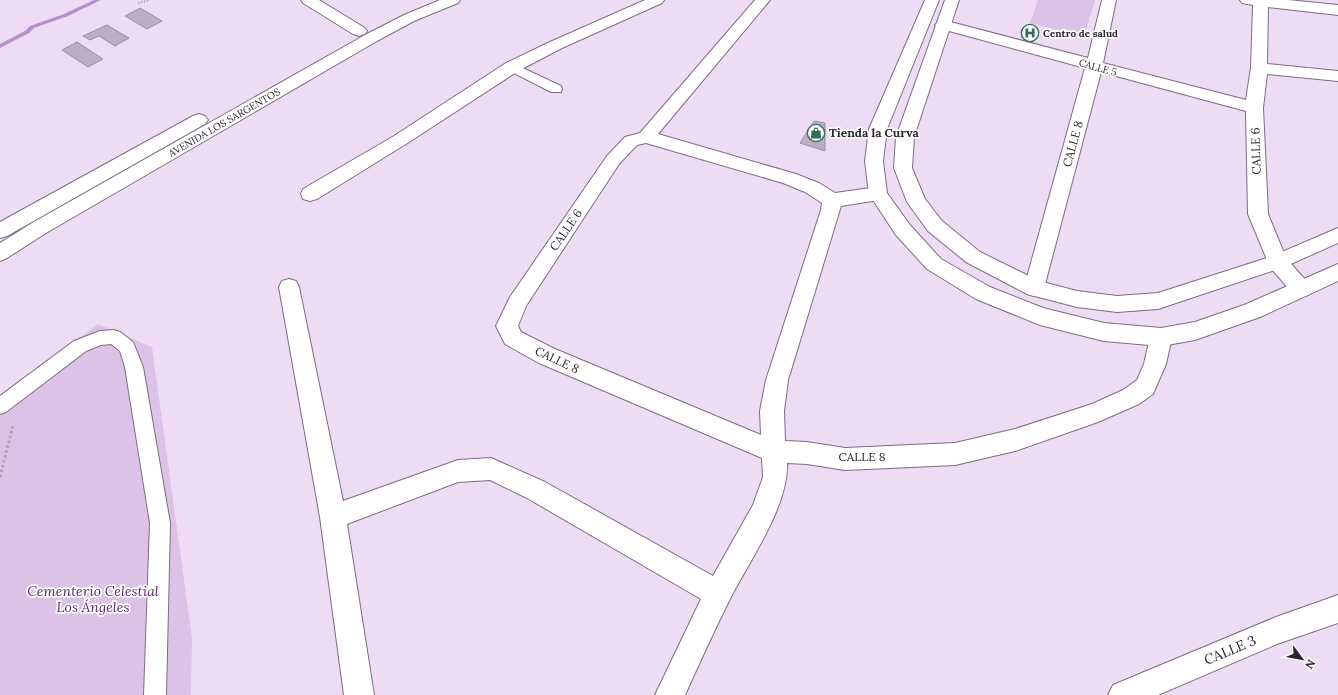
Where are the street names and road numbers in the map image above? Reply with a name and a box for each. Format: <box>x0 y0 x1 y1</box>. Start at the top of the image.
street label: CALLE 5 <box>1077 56 1118 79</box>
street label: AVENIDA LOS SARGENTOS <box>165 85 283 160</box>
street label: CALLE 8 <box>1059 119 1086 169</box>
street label: CALLE 6 <box>1247 127 1264 175</box>
street label: CALLE 6 <box>546 206 585 253</box>
street label: CALLE 8 <box>533 343 582 376</box>
street label: CALLE 8 <box>838 449 886 464</box>
street label: CALLE 3 <box>1201 631 1259 669</box>

